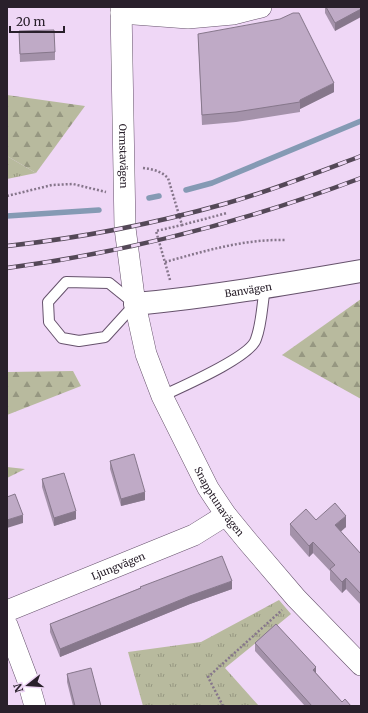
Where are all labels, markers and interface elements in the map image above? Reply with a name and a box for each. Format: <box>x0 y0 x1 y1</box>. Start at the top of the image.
scale bar <box>10 8 64 34</box>
text: 20 m <box>16 14 45 29</box>
street label: Ormstavägen <box>117 124 131 189</box>
street label: Banvägen <box>224 280 273 300</box>
street label: Snapptunavägen <box>192 464 247 539</box>
street label: Ljungvägen <box>89 549 147 583</box>
north arrow <box>8 665 48 705</box>
text: N <box>10 681 26 694</box>

